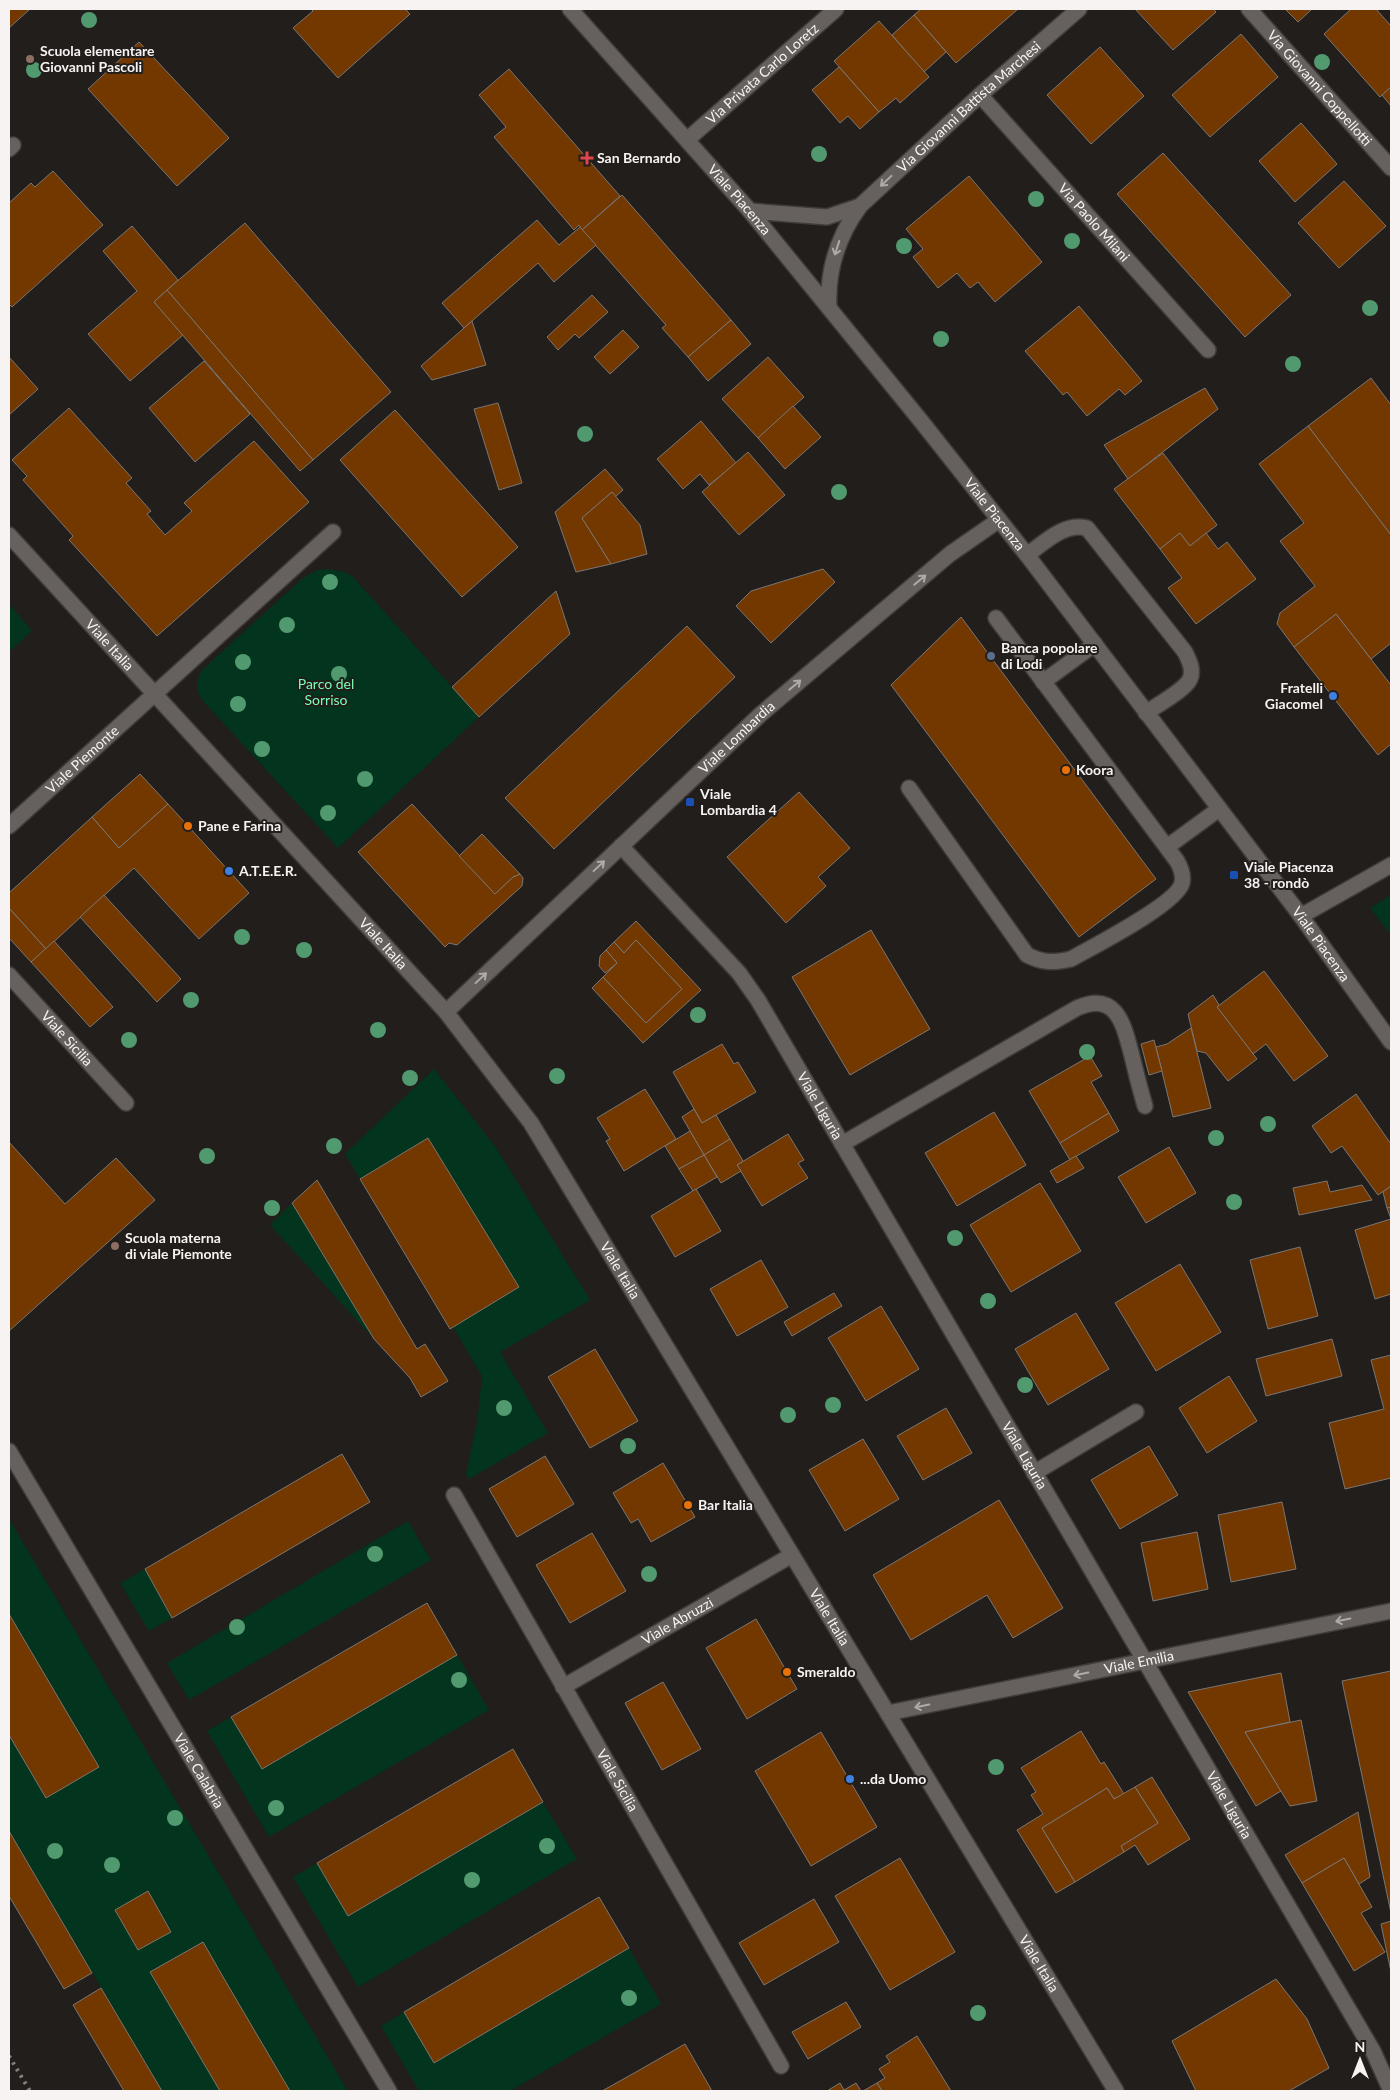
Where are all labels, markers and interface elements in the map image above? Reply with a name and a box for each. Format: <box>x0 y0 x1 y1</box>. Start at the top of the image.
street label: Via Privata Carlo Loretz <box>702 19 822 127</box>
street label: Via Giovanni Coppellotti <box>1264 26 1376 149</box>
street label: Via Giovanni Battista Marchesi <box>893 37 1044 176</box>
place label: Scuola elementare Giovanni Pascoli <box>40 42 155 75</box>
marker: Scuola elementare Giovanni Pascoli <box>24 53 36 65</box>
place label: San Bernardo <box>597 149 681 166</box>
marker: San Bernardo <box>581 152 593 164</box>
street label: Viale Piacenza <box>704 161 775 238</box>
one-way arrow <box>880 175 893 187</box>
street label: Via Paolo Milani <box>1055 180 1134 265</box>
one-way arrow <box>832 240 841 256</box>
street label: Viale Piacenza <box>961 474 1029 554</box>
one-way arrow <box>913 574 926 585</box>
street label: Viale Italia <box>82 615 138 674</box>
place label: Banca popolare di Lodi <box>1001 639 1098 672</box>
marker: Banca popolare di Lodi <box>985 650 997 662</box>
park label: Parco del Sorriso <box>298 675 354 708</box>
one-way arrow <box>789 679 802 690</box>
place label: Fratelli Giacomel <box>1265 679 1323 712</box>
marker: Fratelli Giacomel <box>1327 690 1339 702</box>
street label: Viale Lombardia <box>695 697 778 777</box>
street label: Viale Piemonte <box>42 722 122 797</box>
place label: Koora <box>1076 761 1113 778</box>
marker: Koora <box>1060 764 1072 776</box>
place label: Viale Lombardia 4 <box>699 785 777 818</box>
marker: Viale Lombardia 4 <box>684 796 696 808</box>
place label: Pane e Farina <box>198 817 281 834</box>
marker: Pane e Farina <box>182 820 194 832</box>
place label: Viale Piacenza 38 - rondò <box>1243 858 1334 891</box>
one-way arrow <box>593 860 606 872</box>
place label: A.T.E.E.R. <box>238 862 297 879</box>
marker: A.T.E.E.R. <box>223 865 235 877</box>
marker: Viale Piacenza 38 - rondò <box>1228 869 1240 881</box>
street label: Viale Piacenza <box>1289 903 1354 985</box>
street label: Viale Italia <box>356 914 411 972</box>
one-way arrow <box>475 972 487 984</box>
street label: Viale Sicilia <box>38 1007 97 1069</box>
street label: Viale Liguria <box>794 1069 847 1142</box>
place label: Scuola materna di viale Piemonte <box>125 1229 232 1262</box>
street label: Viale Italia <box>597 1239 644 1302</box>
marker: Scuola materna di viale Piemonte <box>109 1240 121 1252</box>
street label: Viale Liguria <box>999 1418 1051 1492</box>
place label: Bar Italia <box>698 1496 753 1513</box>
marker: Bar Italia <box>682 1499 694 1511</box>
street label: Viale Italia <box>806 1585 854 1648</box>
street label: Viale Abruzzi <box>638 1593 716 1648</box>
one-way arrow <box>1336 1616 1352 1626</box>
street label: Viale Emilia <box>1103 1646 1175 1677</box>
place label: Smeraldo <box>797 1663 855 1680</box>
marker: Smeraldo <box>781 1666 793 1678</box>
one-way arrow <box>1074 1669 1090 1679</box>
one-way arrow <box>914 1702 930 1711</box>
street label: Viale Calabria <box>171 1730 228 1811</box>
street label: Viale Sicilia <box>593 1746 642 1814</box>
street label: Viale Liguria <box>1203 1768 1256 1841</box>
place label: ...da Uomo <box>860 1770 926 1787</box>
marker: ...da Uomo <box>844 1773 856 1785</box>
street label: Viale Italia <box>1016 1932 1063 1995</box>
north arrow <box>1335 2035 1385 2085</box>
text: N <box>1355 2038 1365 2055</box>

